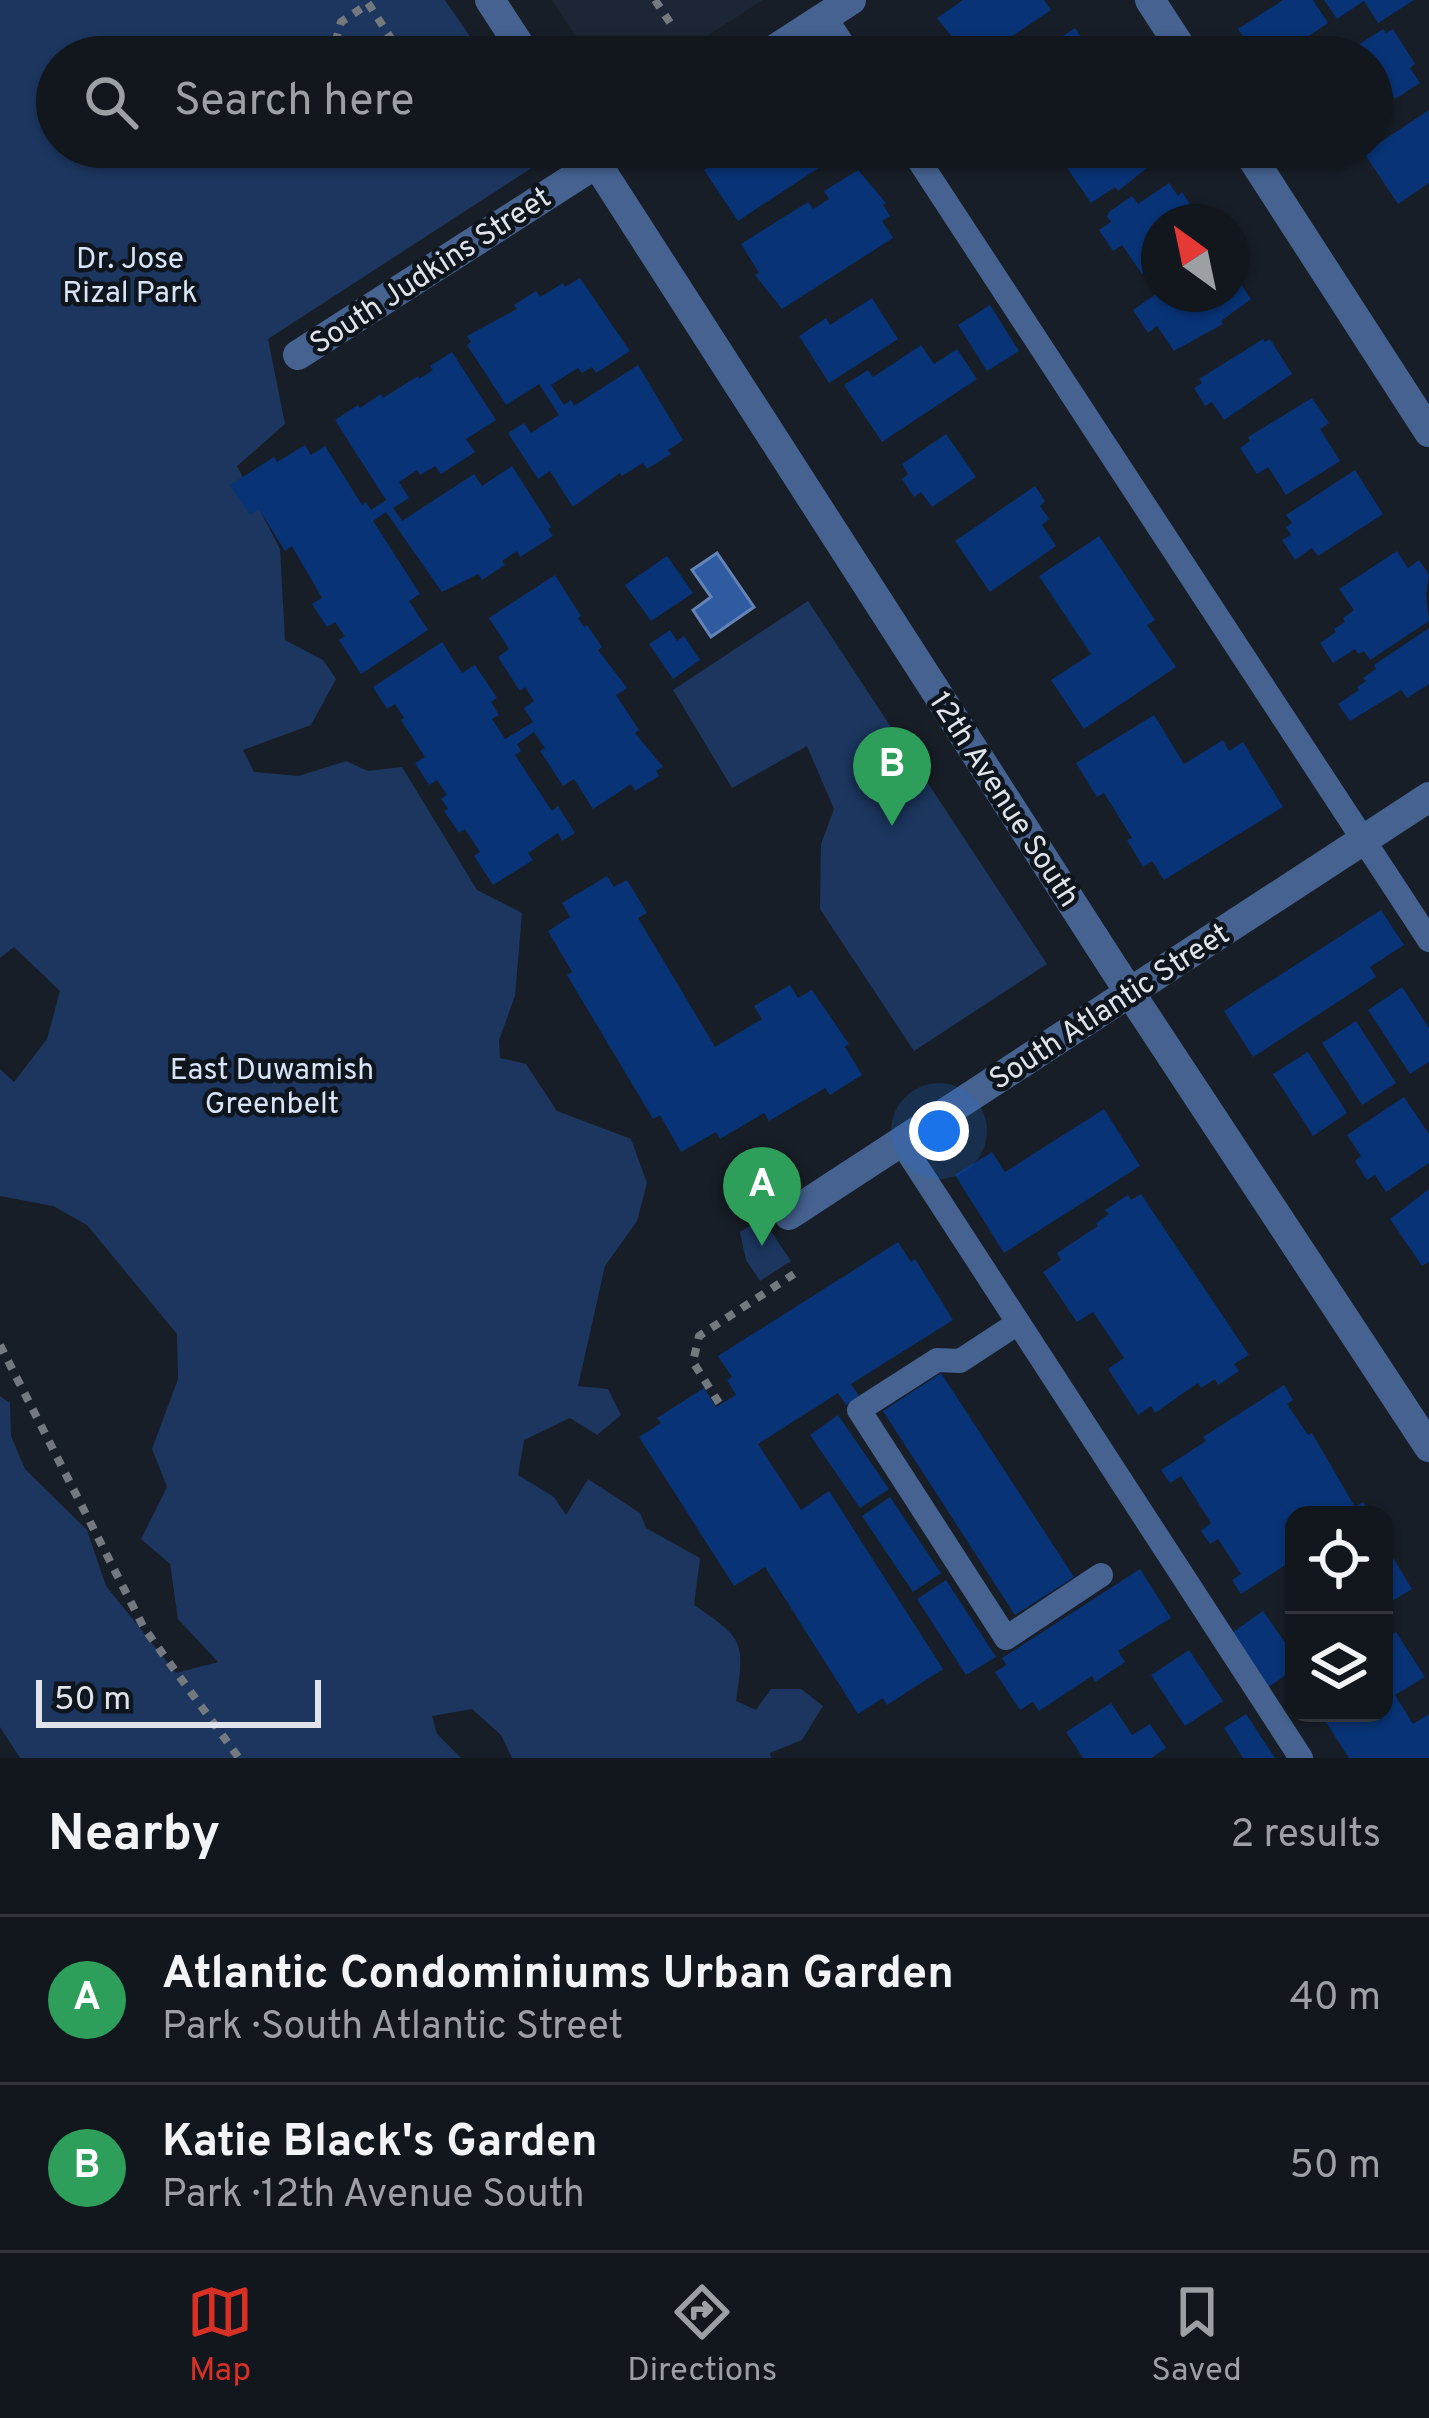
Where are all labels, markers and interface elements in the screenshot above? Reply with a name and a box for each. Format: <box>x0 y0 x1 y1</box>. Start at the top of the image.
search box <box>36 36 1393 168</box>
icon: search <box>78 69 144 135</box>
text: Search here <box>174 74 414 131</box>
street label: South Judkins Street <box>304 180 559 364</box>
north arrow <box>1141 204 1249 312</box>
park label: Dr. Jose Rizal Park <box>62 242 198 313</box>
street label: 12th Avenue South <box>920 686 1086 915</box>
pin: B <box>853 727 931 826</box>
street label: South Atlantic Street <box>983 917 1237 1100</box>
park label: East Duwamish Greenbelt <box>170 1053 374 1124</box>
your location <box>909 1101 969 1161</box>
pin: A <box>723 1147 801 1246</box>
map controls <box>1285 1506 1393 1722</box>
button: locate <box>1285 1506 1393 1614</box>
button: layers <box>1285 1614 1393 1722</box>
scale bar <box>36 1674 321 1727</box>
text: 50 m <box>54 1680 131 1722</box>
text: Nearby <box>48 1804 220 1869</box>
text: 2 results <box>1230 1812 1381 1861</box>
text: Atlantic Condominiums Urban Garden <box>162 1947 954 2004</box>
text: A <box>73 1975 101 2024</box>
text: 40 m <box>1290 1975 1381 2024</box>
text: Park · South Atlantic Street <box>162 2004 623 2053</box>
text: Katie Black's Garden <box>162 2115 598 2172</box>
text: B <box>74 2143 100 2192</box>
text: 50 m <box>1290 2143 1381 2192</box>
text: Park · 12th Avenue South <box>162 2172 585 2221</box>
tab: Map <box>187 2279 253 2393</box>
tab: Directions <box>627 2279 777 2393</box>
tab: Saved <box>1151 2279 1242 2393</box>

